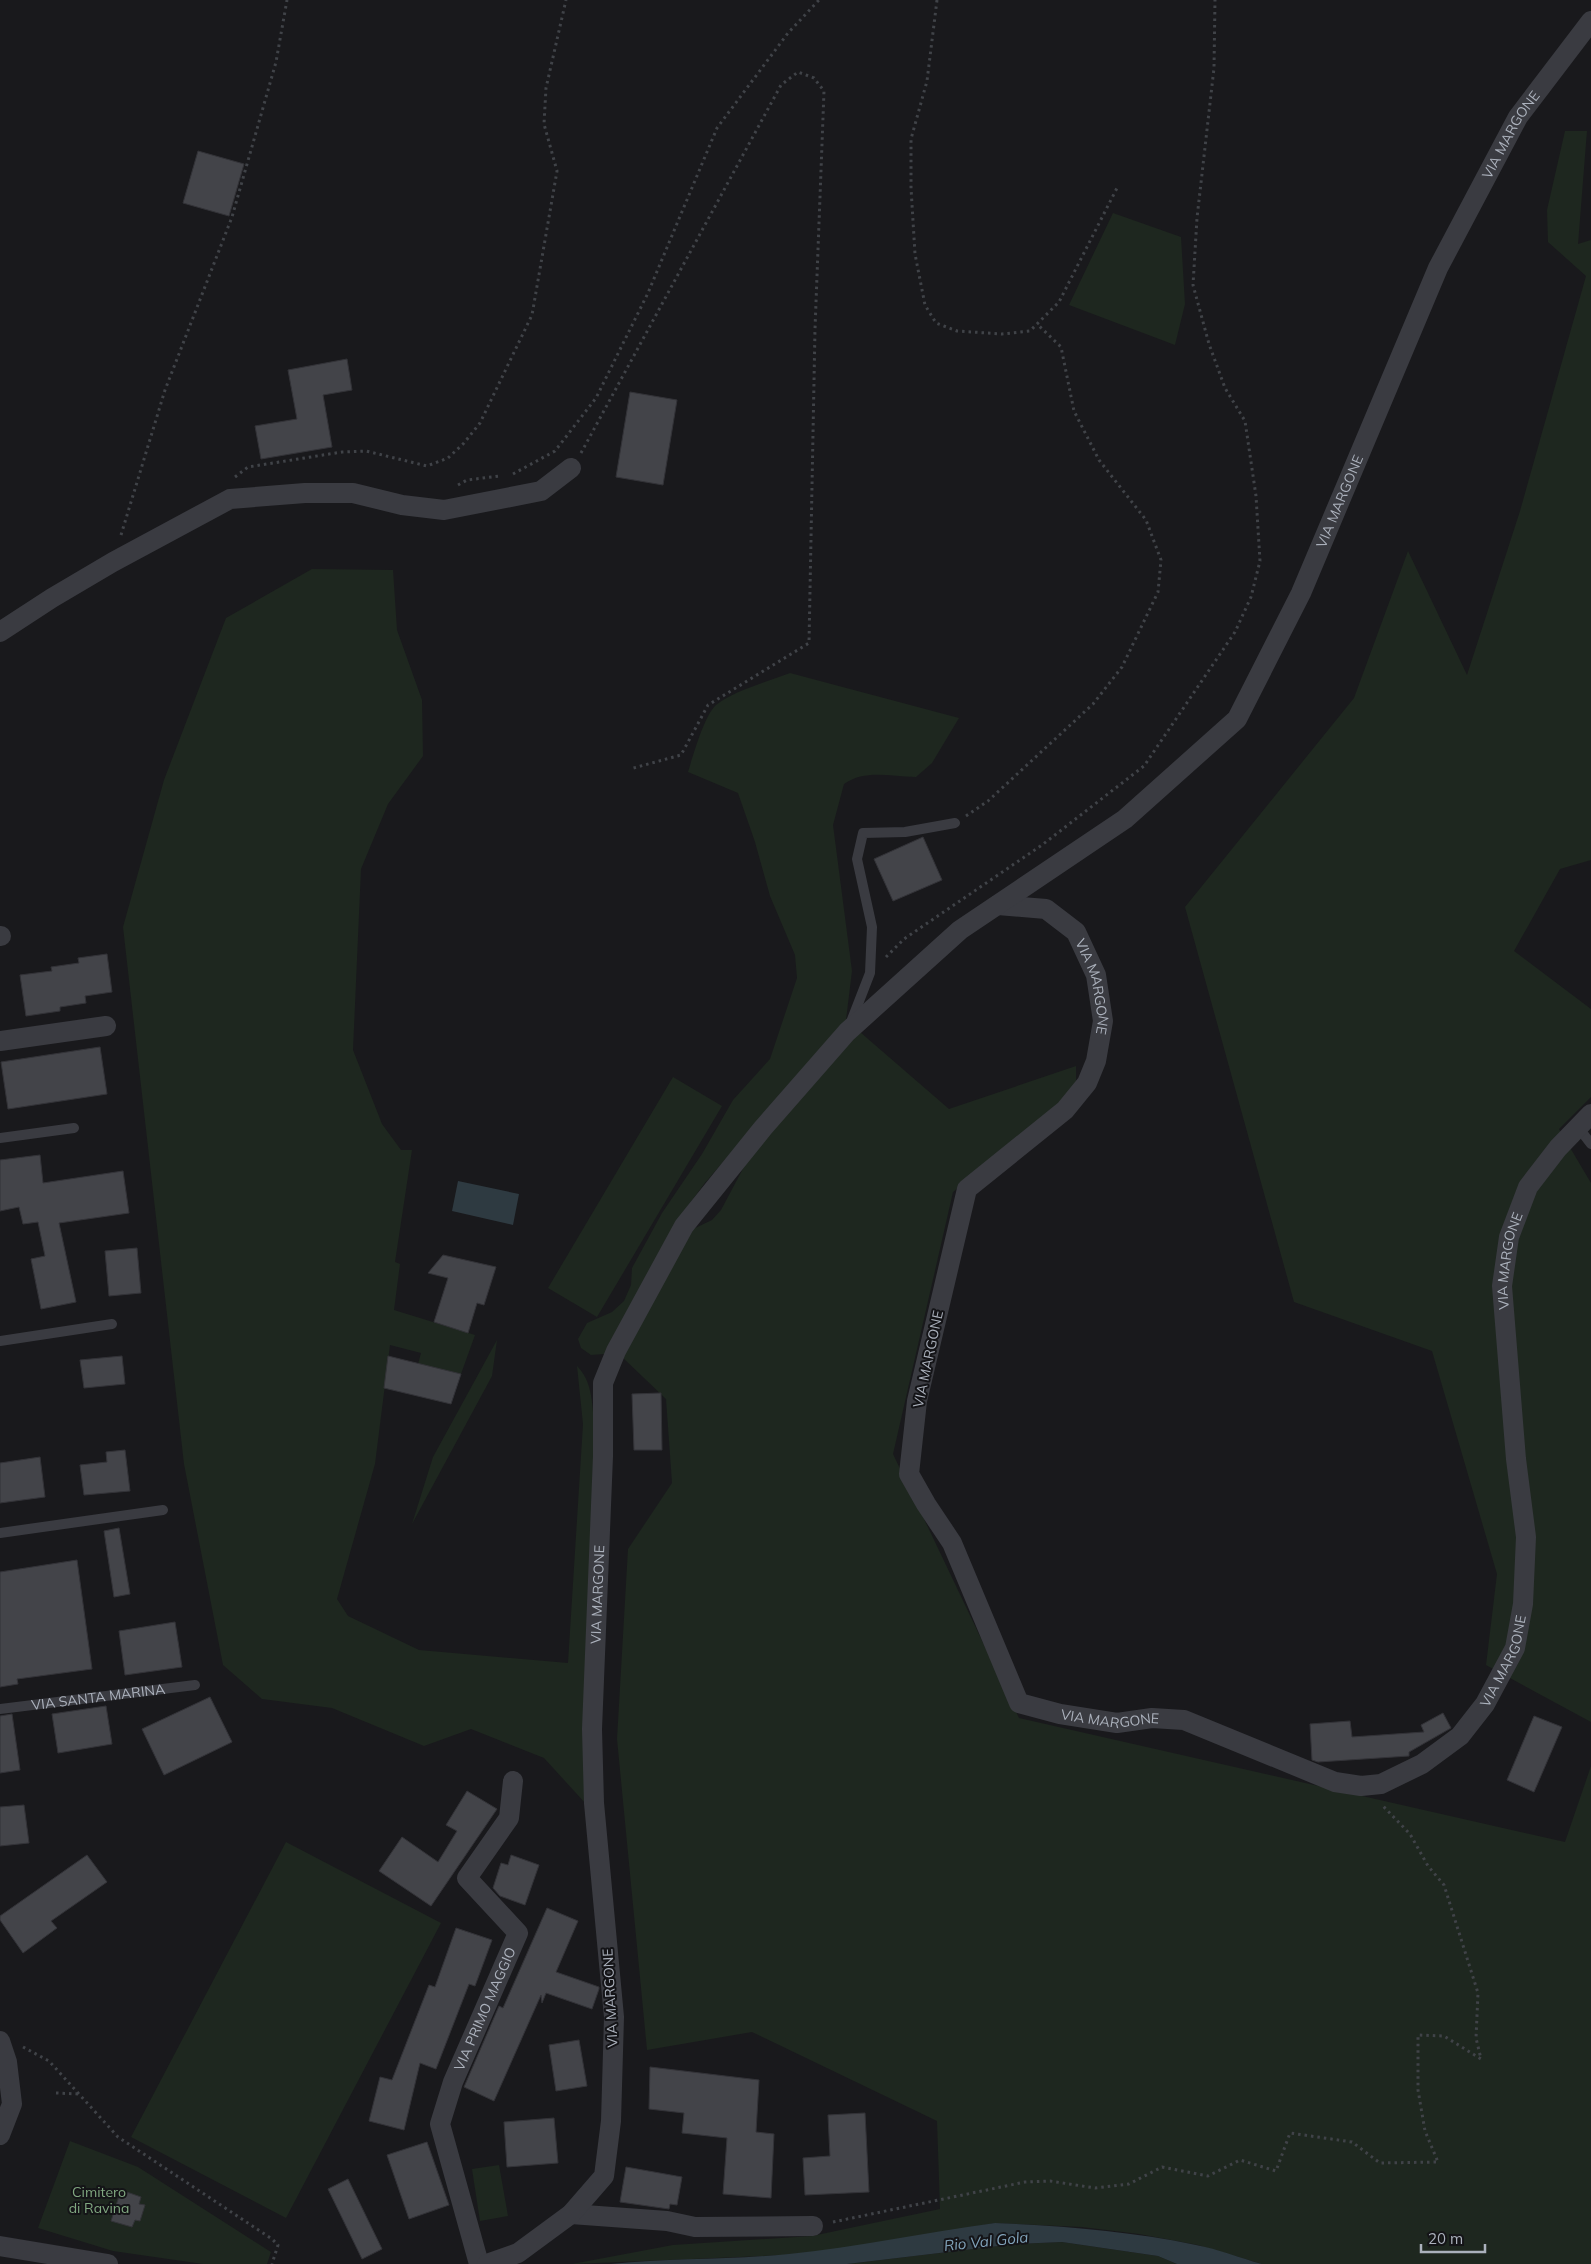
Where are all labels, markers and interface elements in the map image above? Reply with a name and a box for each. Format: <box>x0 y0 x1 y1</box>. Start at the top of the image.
street label: VIA MARGONE <box>1478 87 1544 182</box>
street label: VIA MARGONE <box>1312 452 1367 550</box>
street label: VIA MARGONE <box>1071 936 1113 1036</box>
street label: VIA MARGONE <box>1493 1210 1527 1310</box>
street label: VIA MARGONE <box>909 1309 947 1409</box>
street label: VIA MARGONE <box>586 1545 608 1644</box>
street label: VIA MARGONE <box>1476 1614 1530 1710</box>
street label: VIA SANTA MARINA <box>30 1680 167 1714</box>
street label: VIA MARGONE <box>1060 1705 1159 1732</box>
street label: VIA PRIMO MAGGIO <box>450 1944 520 2074</box>
street label: VIA MARGONE <box>598 1948 622 2048</box>
park label: Cimitero di Ravina <box>69 2183 129 2217</box>
scale bar <box>1421 2222 1485 2254</box>
water label: Rio Val Gola <box>943 2227 1029 2255</box>
text: 20 m <box>1428 2229 1463 2248</box>

